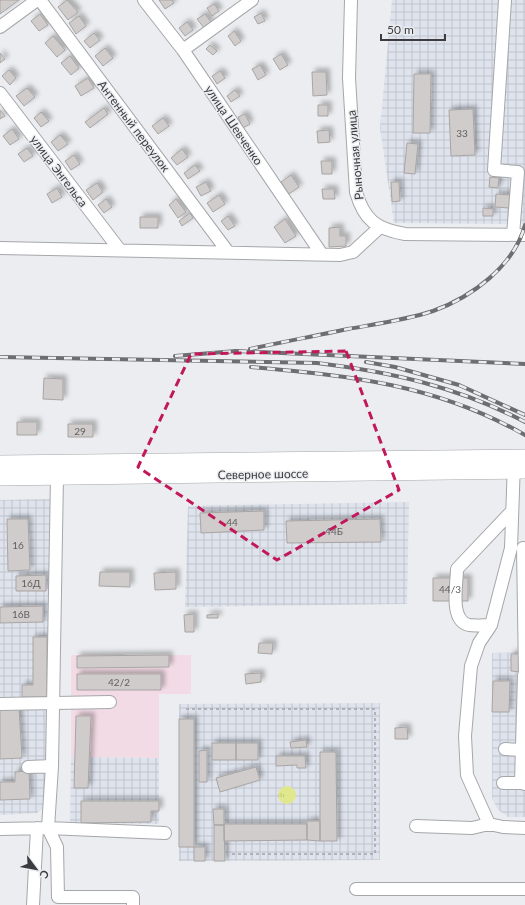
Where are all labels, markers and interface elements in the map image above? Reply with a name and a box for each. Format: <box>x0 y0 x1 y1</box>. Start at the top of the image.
scale bar <box>381 16 445 42</box>
text: 50 m <box>387 22 414 37</box>
street label: Антенный переулок <box>95 77 174 175</box>
street label: улица Шевченко <box>202 82 266 168</box>
street label: Рыночная улица <box>344 109 366 200</box>
house number: 33 <box>456 127 468 139</box>
street label: улица Энгельса <box>27 132 91 210</box>
house number: 29 <box>74 425 86 437</box>
street label: Северное шоссе <box>218 466 308 482</box>
house number: 44 <box>226 516 238 528</box>
house number: 44Б <box>325 525 343 537</box>
house number: 16 <box>12 539 24 551</box>
house number: 16Д <box>21 577 41 589</box>
house number: 44/3 <box>439 583 461 595</box>
house number: 16В <box>12 608 30 620</box>
house number: 42/2 <box>108 676 130 688</box>
north arrow <box>16 849 56 889</box>
text: С <box>37 868 52 882</box>

